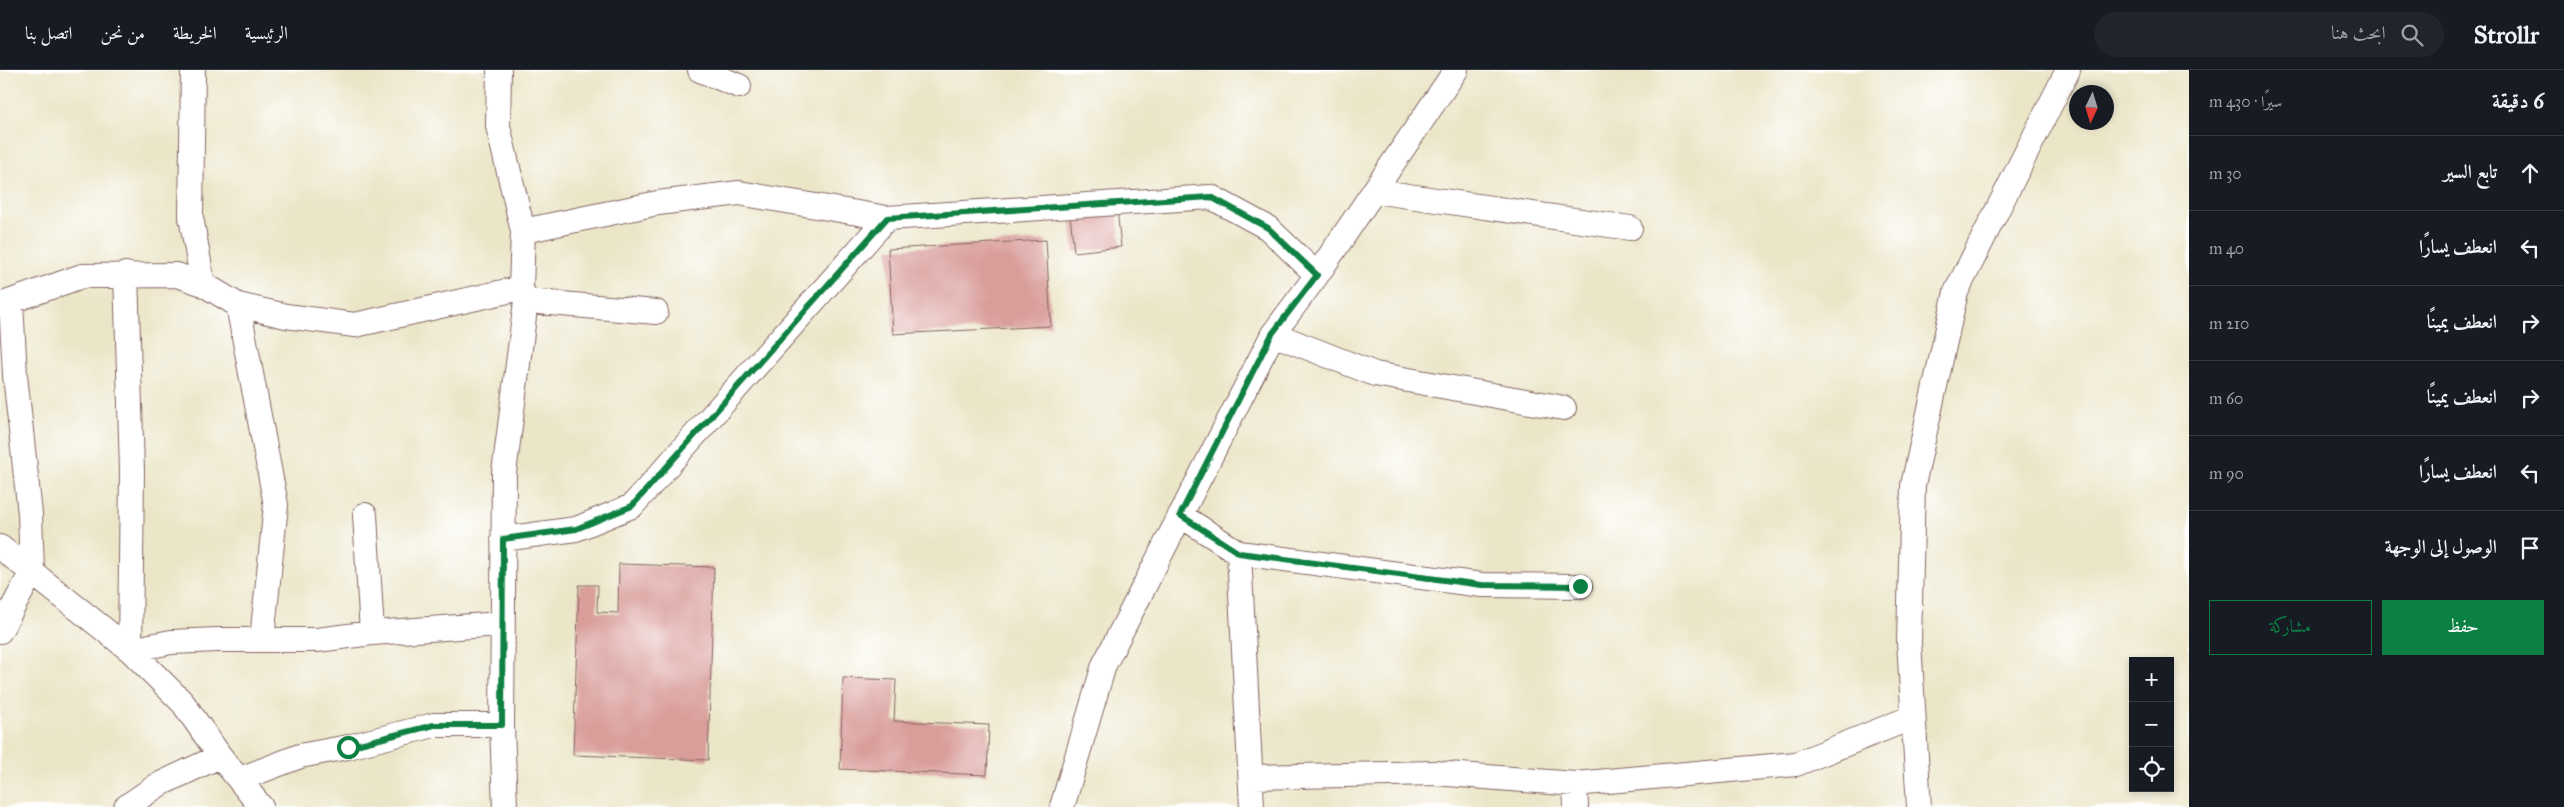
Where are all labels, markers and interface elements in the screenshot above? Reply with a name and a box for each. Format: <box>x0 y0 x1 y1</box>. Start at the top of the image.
search box <box>2094 12 2444 57</box>
text: Strollr <box>2474 20 2539 50</box>
text: ابحث هنا <box>2331 21 2386 44</box>
icon: search <box>2398 21 2426 49</box>
text: اتصل بنا <box>25 22 72 44</box>
text: من نحن <box>100 22 145 44</box>
text: الخريطة <box>173 22 217 44</box>
text: الرئيسية <box>245 22 288 44</box>
north arrow <box>2069 85 2114 130</box>
text: 6 دقيقة <box>2492 88 2544 114</box>
text: سيرًا · 430 m <box>2209 92 2282 111</box>
icon: ahead <box>2516 159 2544 187</box>
text: تابع السير <box>2443 160 2497 183</box>
text: 30 m <box>2209 164 2242 183</box>
icon: left <box>2516 234 2544 262</box>
text: انعطف يسارًا <box>2419 235 2497 258</box>
text: 40 m <box>2209 239 2244 258</box>
icon: right <box>2516 309 2544 337</box>
text: انعطف يمينًا <box>2427 310 2497 333</box>
text: 210 m <box>2209 314 2249 333</box>
icon: right <box>2516 384 2544 412</box>
text: انعطف يمينًا <box>2427 385 2497 408</box>
text: 60 m <box>2209 389 2243 408</box>
icon: left <box>2516 459 2544 487</box>
text: انعطف يسارًا <box>2419 460 2497 483</box>
text: 90 m <box>2209 464 2244 483</box>
icon: arrive <box>2516 534 2544 562</box>
text: الوصول إلى الوجهة <box>2385 535 2497 558</box>
route end <box>1569 575 1592 598</box>
button: مشاركة <box>2209 600 2372 655</box>
button: حفظ <box>2382 600 2544 655</box>
map controls <box>2129 657 2174 792</box>
button: + <box>2129 657 2174 702</box>
button: − <box>2129 702 2174 747</box>
route start <box>337 736 360 759</box>
button: locate <box>2129 747 2174 792</box>

